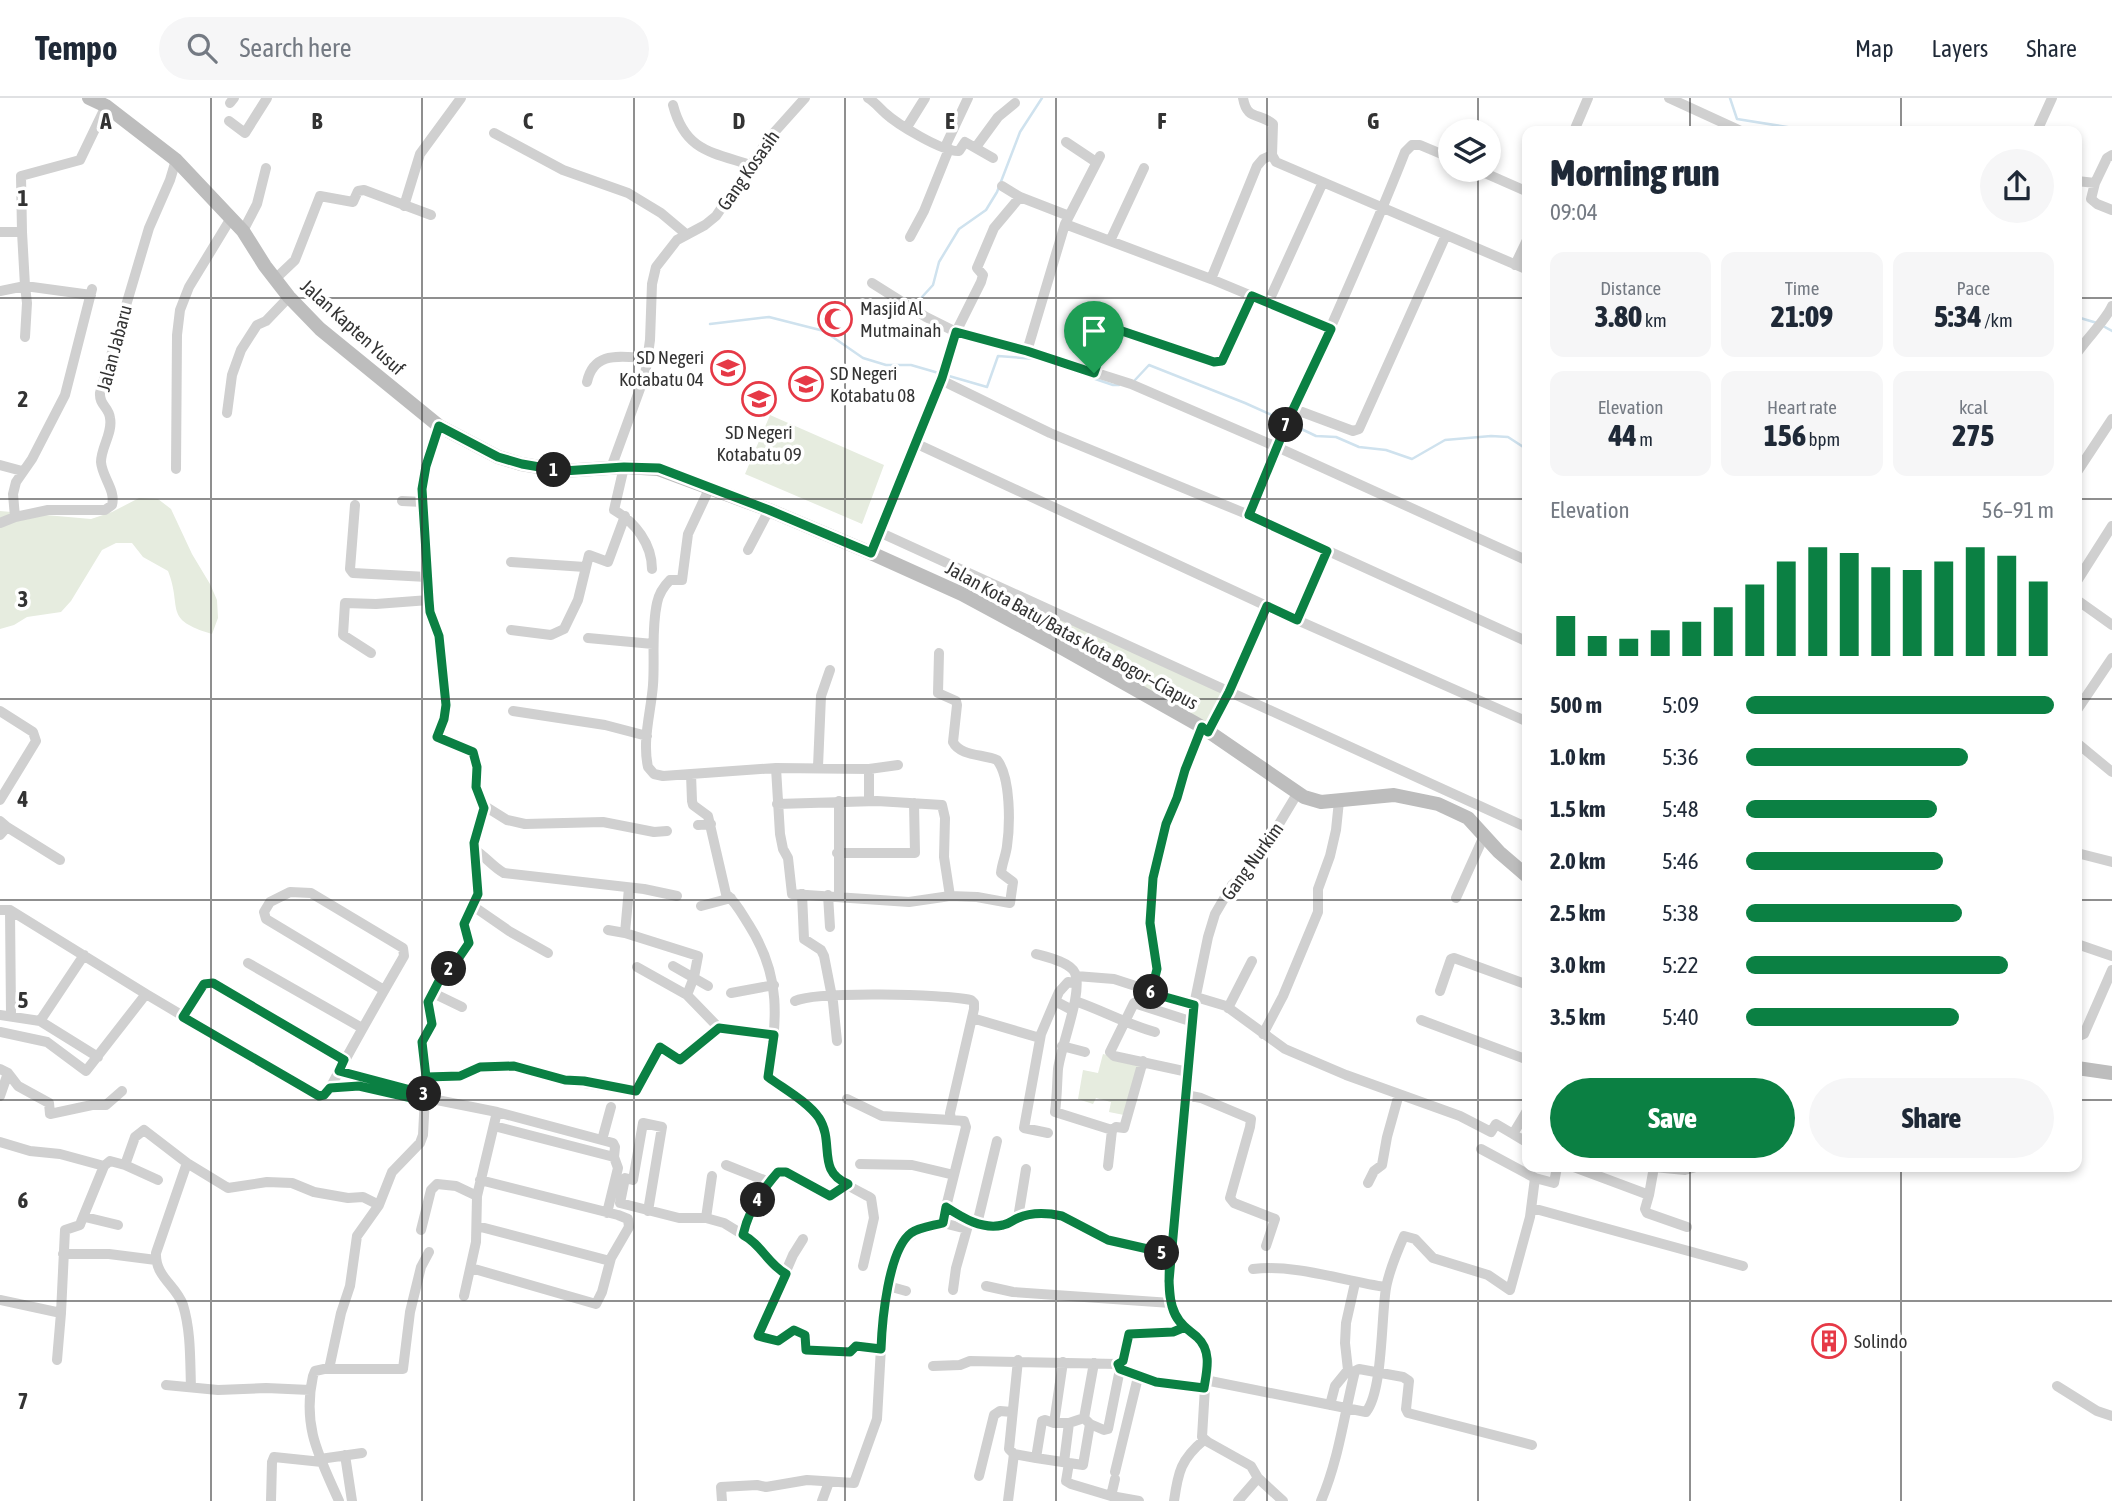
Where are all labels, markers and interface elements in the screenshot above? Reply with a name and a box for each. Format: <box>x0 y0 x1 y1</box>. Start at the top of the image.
search box <box>159 17 649 80</box>
text: Tempo <box>35 29 117 67</box>
icon: search <box>183 29 221 67</box>
text: Search here <box>239 33 352 63</box>
text: Map <box>1855 35 1894 62</box>
text: Layers <box>1932 35 1988 62</box>
text: Share <box>2026 35 2077 62</box>
text: A <box>99 108 112 134</box>
text: B <box>312 108 323 134</box>
text: C <box>523 108 534 134</box>
text: D <box>733 108 746 134</box>
text: E <box>945 108 955 134</box>
text: F <box>1157 108 1167 134</box>
text: G <box>1367 108 1379 134</box>
map controls <box>1438 119 1501 182</box>
button: layers <box>1438 119 1501 182</box>
street label: Gang Kosasih <box>712 126 784 214</box>
button: share <box>1980 149 2054 223</box>
text: Morning run <box>1550 151 1720 194</box>
text: 1 <box>18 185 29 211</box>
text: 09:04 <box>1550 199 1598 225</box>
street label: Jalan Kapten Yusuf <box>297 275 409 379</box>
text: Distance <box>1600 277 1661 299</box>
text: Time <box>1785 277 1819 299</box>
text: Pace <box>1957 277 1990 299</box>
place label: Masjid Al Mutmainah <box>860 297 942 341</box>
text: 3.80 <box>1595 299 1642 333</box>
text: 21:09 <box>1771 299 1833 333</box>
text: 5:34 <box>1934 299 1982 333</box>
mosque icon: Masjid Al Mutmainah <box>816 300 854 338</box>
pin <box>1064 301 1124 373</box>
street label: Jalan Jabaru <box>92 303 136 393</box>
text: km <box>1642 309 1667 331</box>
text: /km <box>1982 309 2013 331</box>
icon: arrive <box>1075 312 1113 350</box>
place label: SD Negeri Kotabatu 04 <box>619 346 704 390</box>
school or university icon: SD Negeri Kotabatu 04 <box>709 349 747 387</box>
place label: SD Negeri Kotabatu 08 <box>830 362 915 406</box>
school or university icon: SD Negeri Kotabatu 08 <box>787 365 825 403</box>
school or university icon: SD Negeri Kotabatu 09 <box>740 380 778 418</box>
text: 2 <box>18 386 28 412</box>
text: Elevation <box>1598 396 1664 418</box>
text: Heart rate <box>1767 396 1837 418</box>
text: kcal <box>1959 396 1988 418</box>
pin: 7 <box>1268 408 1304 442</box>
text: 7 <box>1281 413 1290 435</box>
text: 44 <box>1608 418 1637 452</box>
text: 156 <box>1764 418 1806 452</box>
text: 275 <box>1952 418 1994 452</box>
place label: SD Negeri Kotabatu 09 <box>716 421 802 465</box>
text: m <box>1637 428 1653 450</box>
text: bpm <box>1806 428 1840 450</box>
pin: 1 <box>536 452 572 488</box>
text: 1 <box>549 458 558 480</box>
text: Elevation <box>1550 497 1630 523</box>
text: 56–91 m <box>1982 497 2054 523</box>
street label: Jalan Kota Batu/Batas Kota Bogor–Ciapus <box>942 556 1202 714</box>
text: 3 <box>18 586 28 612</box>
text: 500 m <box>1550 692 1602 718</box>
text: 5:09 <box>1662 692 1699 718</box>
text: 1.0 km <box>1550 744 1606 770</box>
text: 5:36 <box>1662 744 1699 770</box>
text: 4 <box>17 786 29 812</box>
text: 1.5 km <box>1550 796 1606 822</box>
text: 5:48 <box>1662 796 1699 822</box>
street label: Gang Nurkim <box>1216 818 1288 904</box>
text: 2.0 km <box>1550 848 1606 874</box>
text: 5:46 <box>1662 848 1699 874</box>
text: 2.5 km <box>1550 900 1606 926</box>
text: 5:38 <box>1662 900 1699 926</box>
pin: 2 <box>432 952 466 986</box>
text: 3.0 km <box>1550 952 1606 978</box>
text: 5:22 <box>1662 952 1699 978</box>
text: 2 <box>444 957 453 979</box>
pin: 6 <box>1134 974 1168 1010</box>
text: 6 <box>1146 980 1155 1002</box>
text: 5 <box>18 987 29 1013</box>
text: 3.5 km <box>1550 1004 1606 1030</box>
text: 5:40 <box>1662 1004 1699 1030</box>
pin: 3 <box>406 1076 442 1112</box>
button: Save <box>1550 1078 1795 1158</box>
button: Share <box>1809 1078 2054 1158</box>
text: 3 <box>419 1082 428 1104</box>
pin: 4 <box>740 1182 776 1218</box>
text: 6 <box>18 1187 29 1213</box>
text: 4 <box>753 1188 762 1210</box>
pin: 5 <box>1144 1236 1180 1270</box>
text: 5 <box>1157 1241 1166 1263</box>
building icon: Solindo <box>1810 1322 1848 1360</box>
place label: Solindo <box>1854 1330 1908 1352</box>
text: 7 <box>18 1388 28 1414</box>

